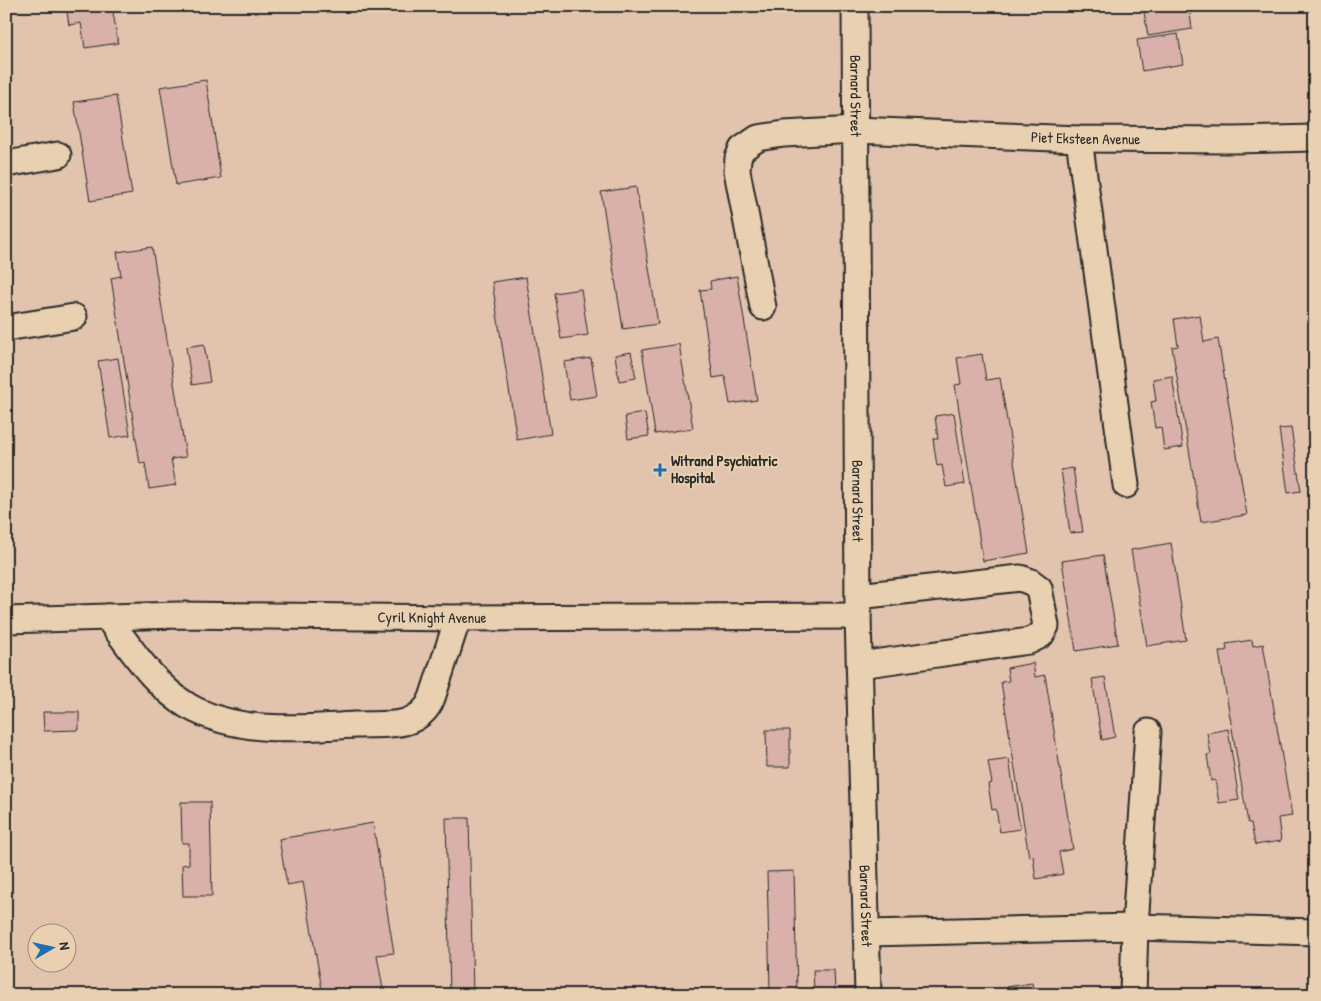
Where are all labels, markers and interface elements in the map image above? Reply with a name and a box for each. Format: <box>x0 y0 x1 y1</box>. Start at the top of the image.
street label: Barnard Street <box>845 55 867 138</box>
street label: Piet Eksteen Avenue <box>1031 126 1140 149</box>
place label: Witrand Psychiatric Hospital <box>671 450 778 489</box>
street label: Barnard Street <box>847 460 869 543</box>
marker: Witrand Psychiatric Hospital <box>653 463 667 477</box>
street label: Cyril Knight Avenue <box>377 606 486 628</box>
street label: Barnard Street <box>855 865 878 948</box>
north arrow <box>28 924 78 974</box>
text: N <box>55 941 75 952</box>

